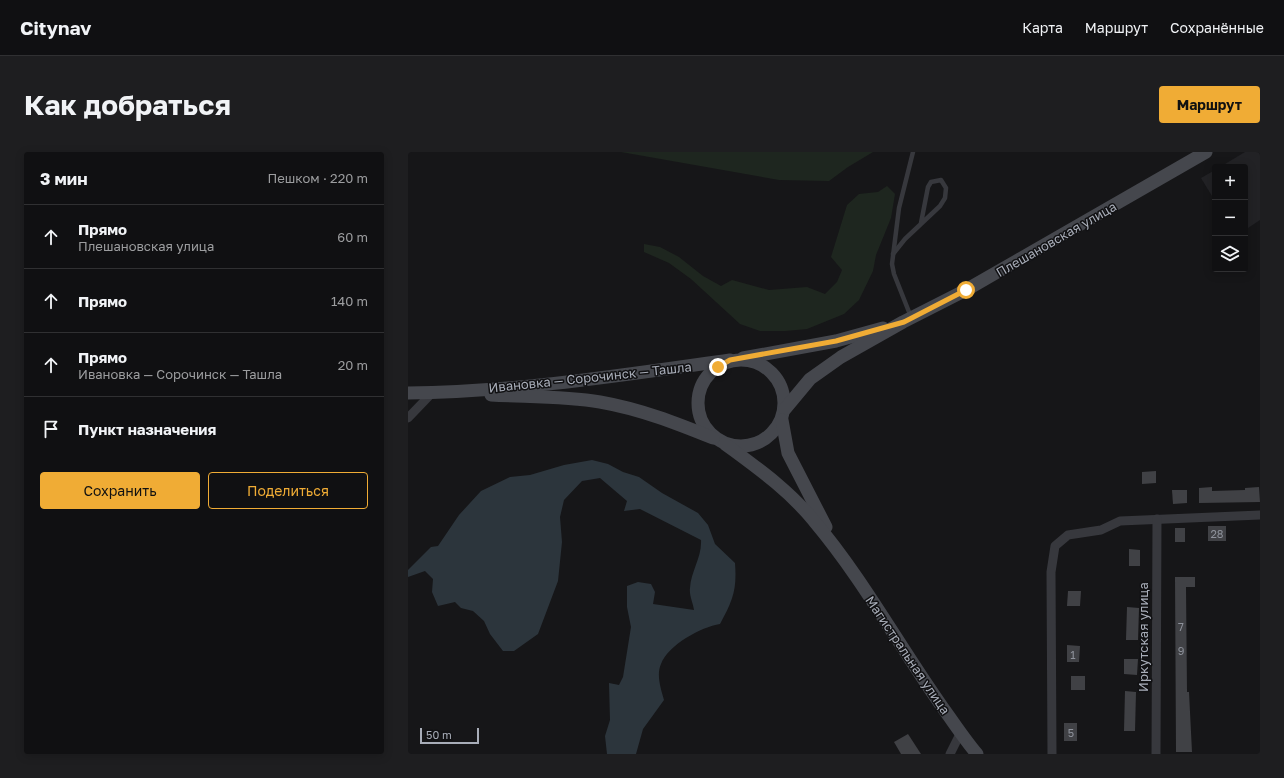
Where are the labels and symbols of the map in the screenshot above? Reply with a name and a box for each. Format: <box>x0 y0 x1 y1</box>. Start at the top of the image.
street label: Плешановская улица <box>993 198 1119 280</box>
route start <box>957 281 975 299</box>
street label: Ивановка — Сорочинск — Ташла <box>488 358 692 396</box>
route end <box>709 358 727 376</box>
house number: 28 <box>1210 527 1224 540</box>
street label: Иркутская улица <box>1135 582 1151 692</box>
street label: Магистральная улица <box>862 593 954 717</box>
house number: 7 <box>1178 620 1184 633</box>
house number: 9 <box>1178 644 1184 657</box>
house number: 1 <box>1070 648 1076 661</box>
scale bar <box>420 726 479 745</box>
house number: 5 <box>1068 726 1074 739</box>

